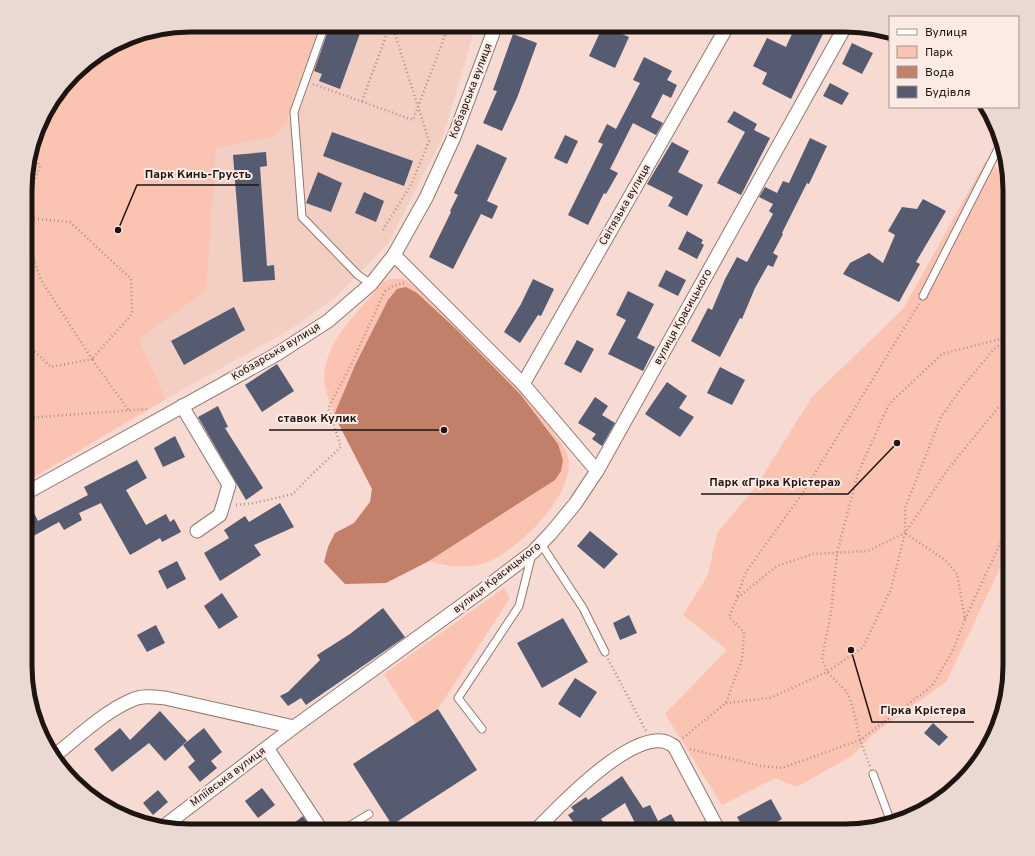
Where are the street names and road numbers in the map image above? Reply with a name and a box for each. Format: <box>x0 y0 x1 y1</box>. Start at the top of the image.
street label: Кобзарська вулиця <box>446 41 496 141</box>
street label: Світязька вулиця <box>596 162 654 248</box>
street label: вулиця Красицького <box>651 266 715 368</box>
street label: Кобзарська вулиця <box>229 320 323 384</box>
street label: вулиця Красицького <box>450 539 544 617</box>
street label: Мліївська вулиця <box>187 744 269 810</box>

